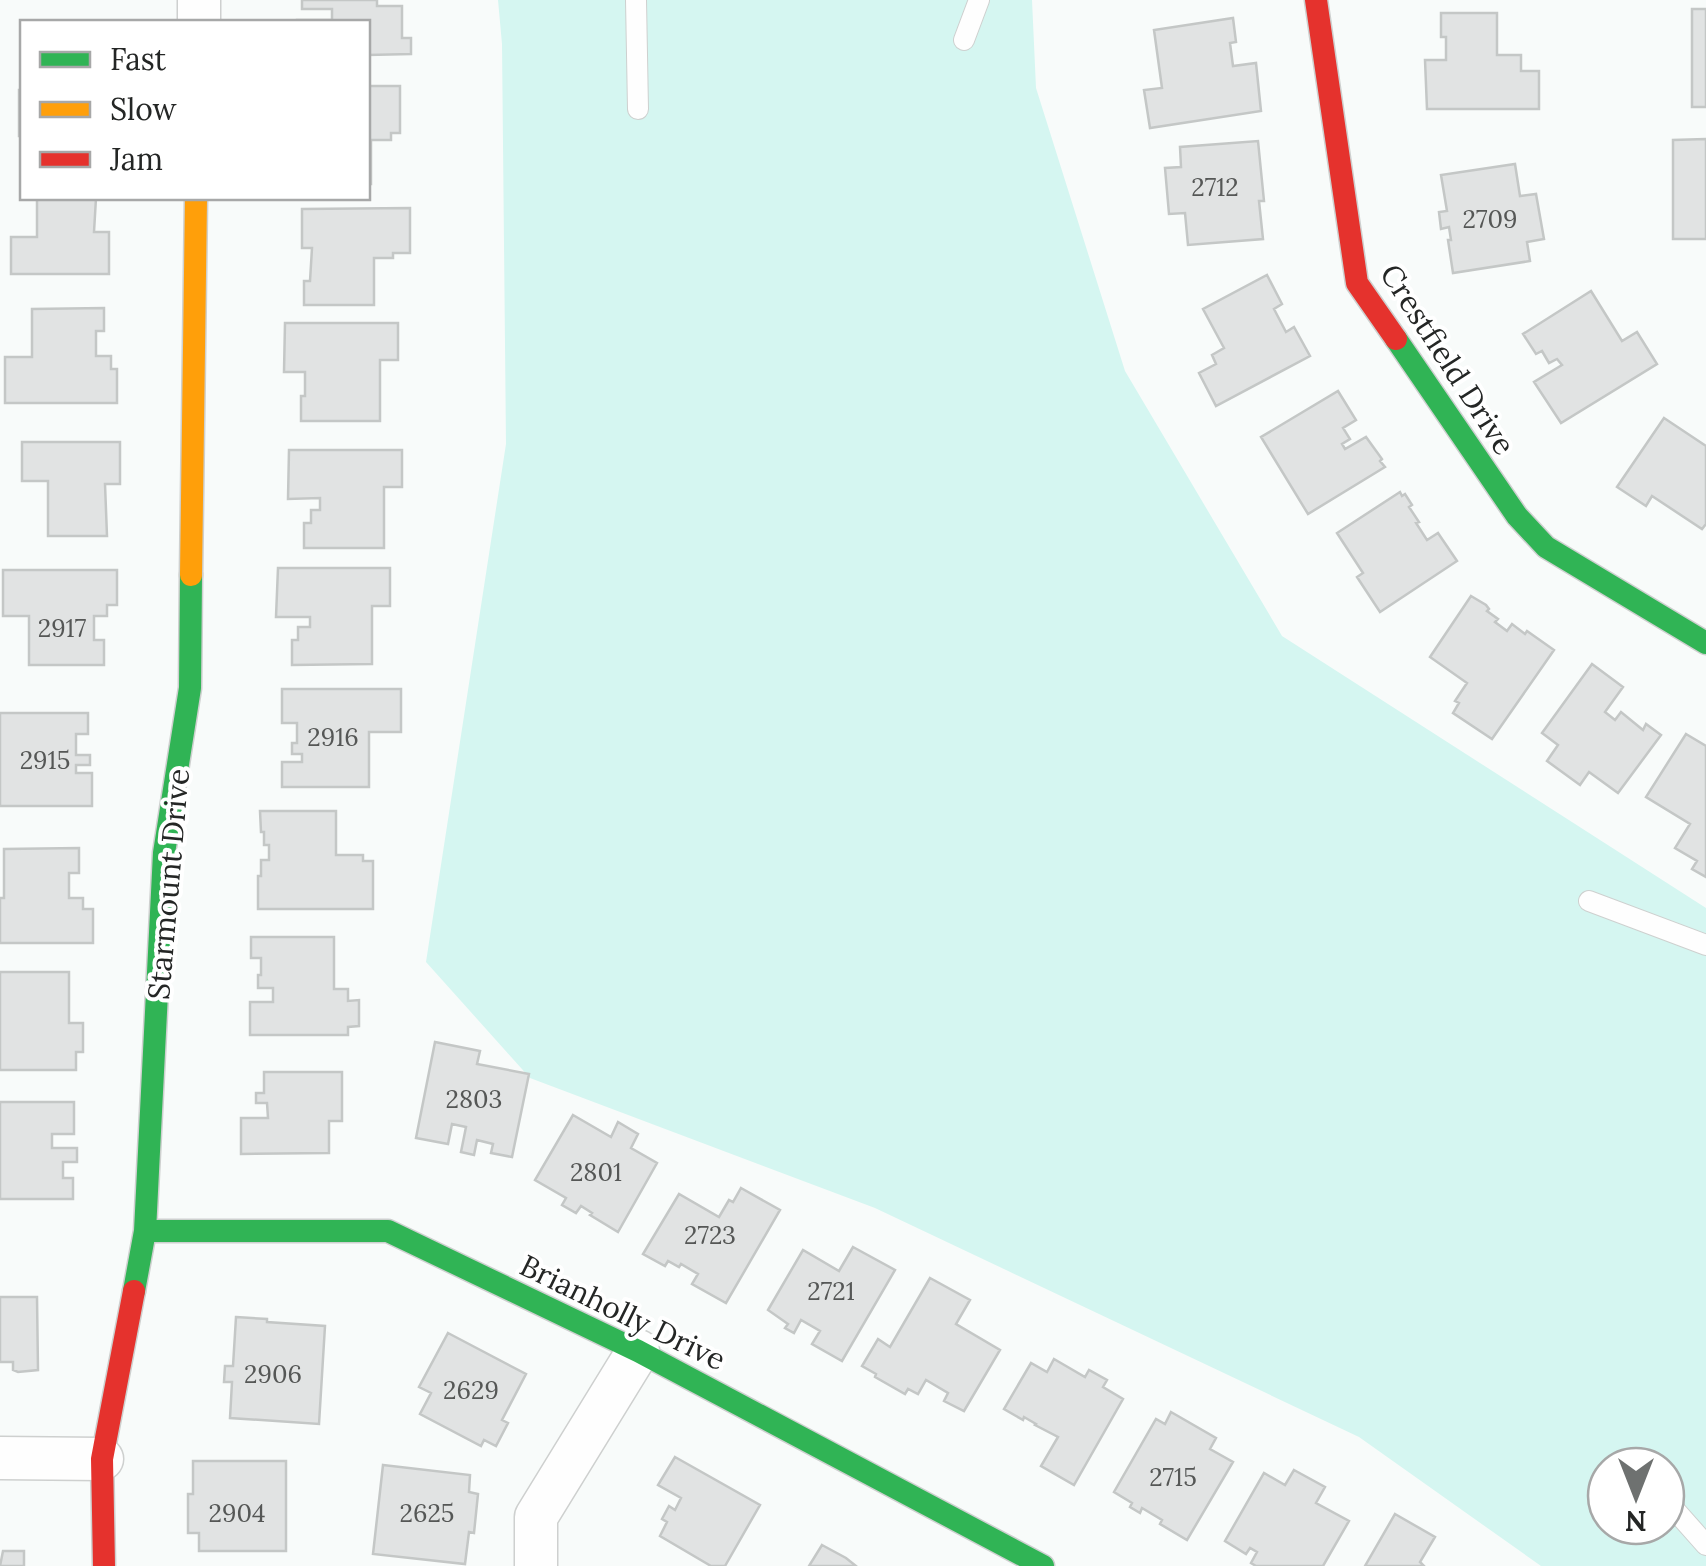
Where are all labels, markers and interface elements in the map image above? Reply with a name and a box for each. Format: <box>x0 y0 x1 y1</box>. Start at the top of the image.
legend <box>20 20 370 200</box>
text: Fast <box>110 40 167 78</box>
text: Slow <box>110 90 176 128</box>
text: Jam <box>109 140 163 178</box>
house number: 2712 <box>1191 171 1239 203</box>
house number: 2709 <box>1463 203 1517 235</box>
street label: Crestfield Drive <box>1372 257 1524 461</box>
house number: 2917 <box>38 612 87 644</box>
house number: 2916 <box>307 721 359 753</box>
house number: 2915 <box>20 744 70 776</box>
street label: Starmount Drive <box>139 767 197 1001</box>
house number: 2803 <box>446 1083 502 1115</box>
house number: 2801 <box>570 1156 622 1188</box>
house number: 2723 <box>684 1219 736 1251</box>
street label: Brianholly Drive <box>514 1246 732 1379</box>
house number: 2721 <box>807 1275 855 1307</box>
house number: 2906 <box>244 1358 302 1390</box>
house number: 2629 <box>443 1374 499 1406</box>
north arrow <box>1586 1446 1686 1546</box>
house number: 2715 <box>1149 1461 1197 1493</box>
house number: 2904 <box>209 1497 265 1529</box>
house number: 2625 <box>400 1497 454 1529</box>
text: N <box>1625 1503 1647 1539</box>

